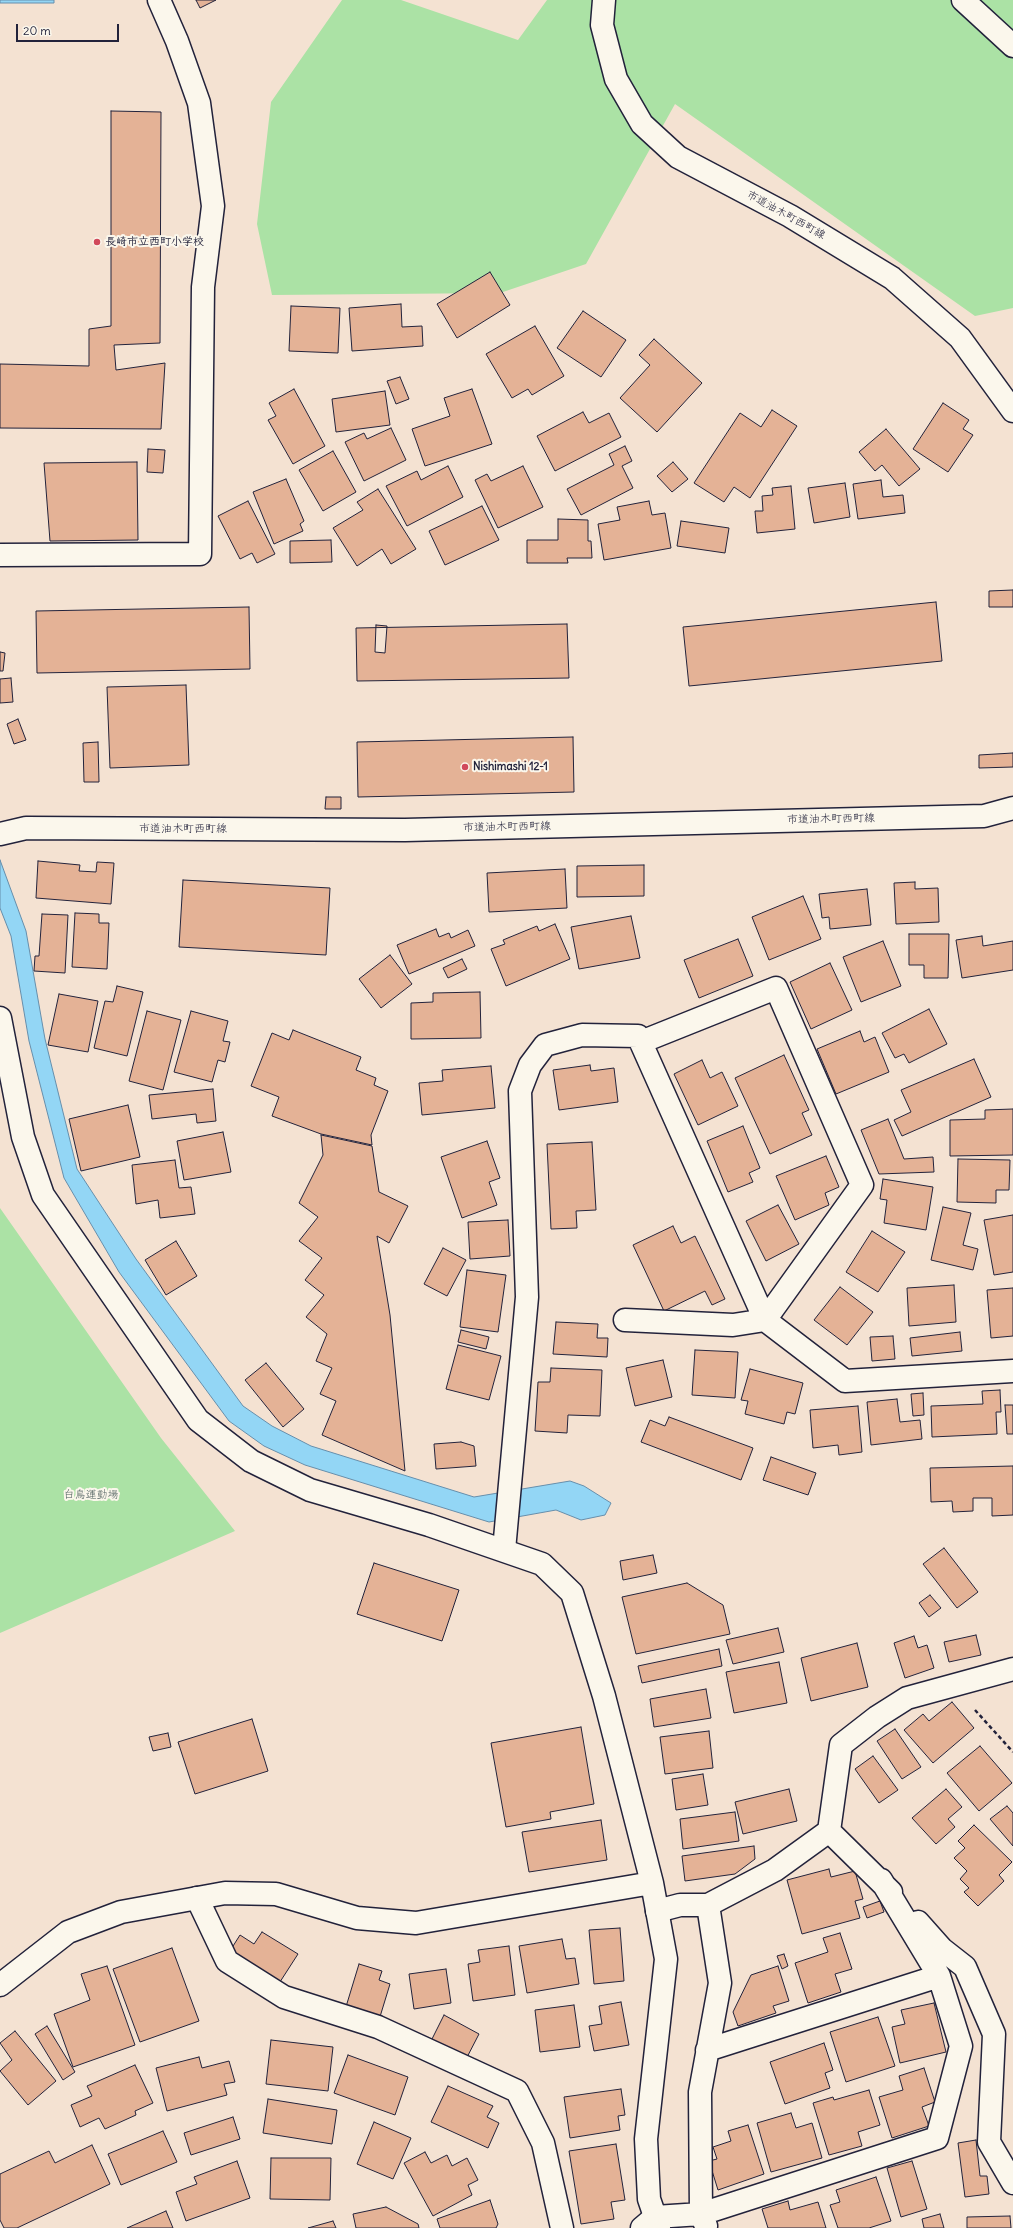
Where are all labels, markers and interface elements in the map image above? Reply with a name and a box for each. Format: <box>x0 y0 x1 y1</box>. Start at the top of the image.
scale bar <box>18 16 121 42</box>
text: 20 m <box>23 23 51 38</box>
street label: 市道油木町西町線 <box>744 188 828 242</box>
place label: 長崎市立西町小学校 <box>105 235 204 249</box>
marker: 長崎市立西町小学校 <box>92 237 102 247</box>
place label: Nishimashi 12-1 <box>473 760 548 774</box>
marker: Nishimashi 12-1 <box>460 762 470 772</box>
street label: 市道油木町西町線 <box>787 812 875 826</box>
street label: 市道油木町西町線 <box>463 820 551 834</box>
street label: 市道油木町西町線 <box>139 822 227 836</box>
park label: 白鳥運動場 <box>64 1488 118 1502</box>

